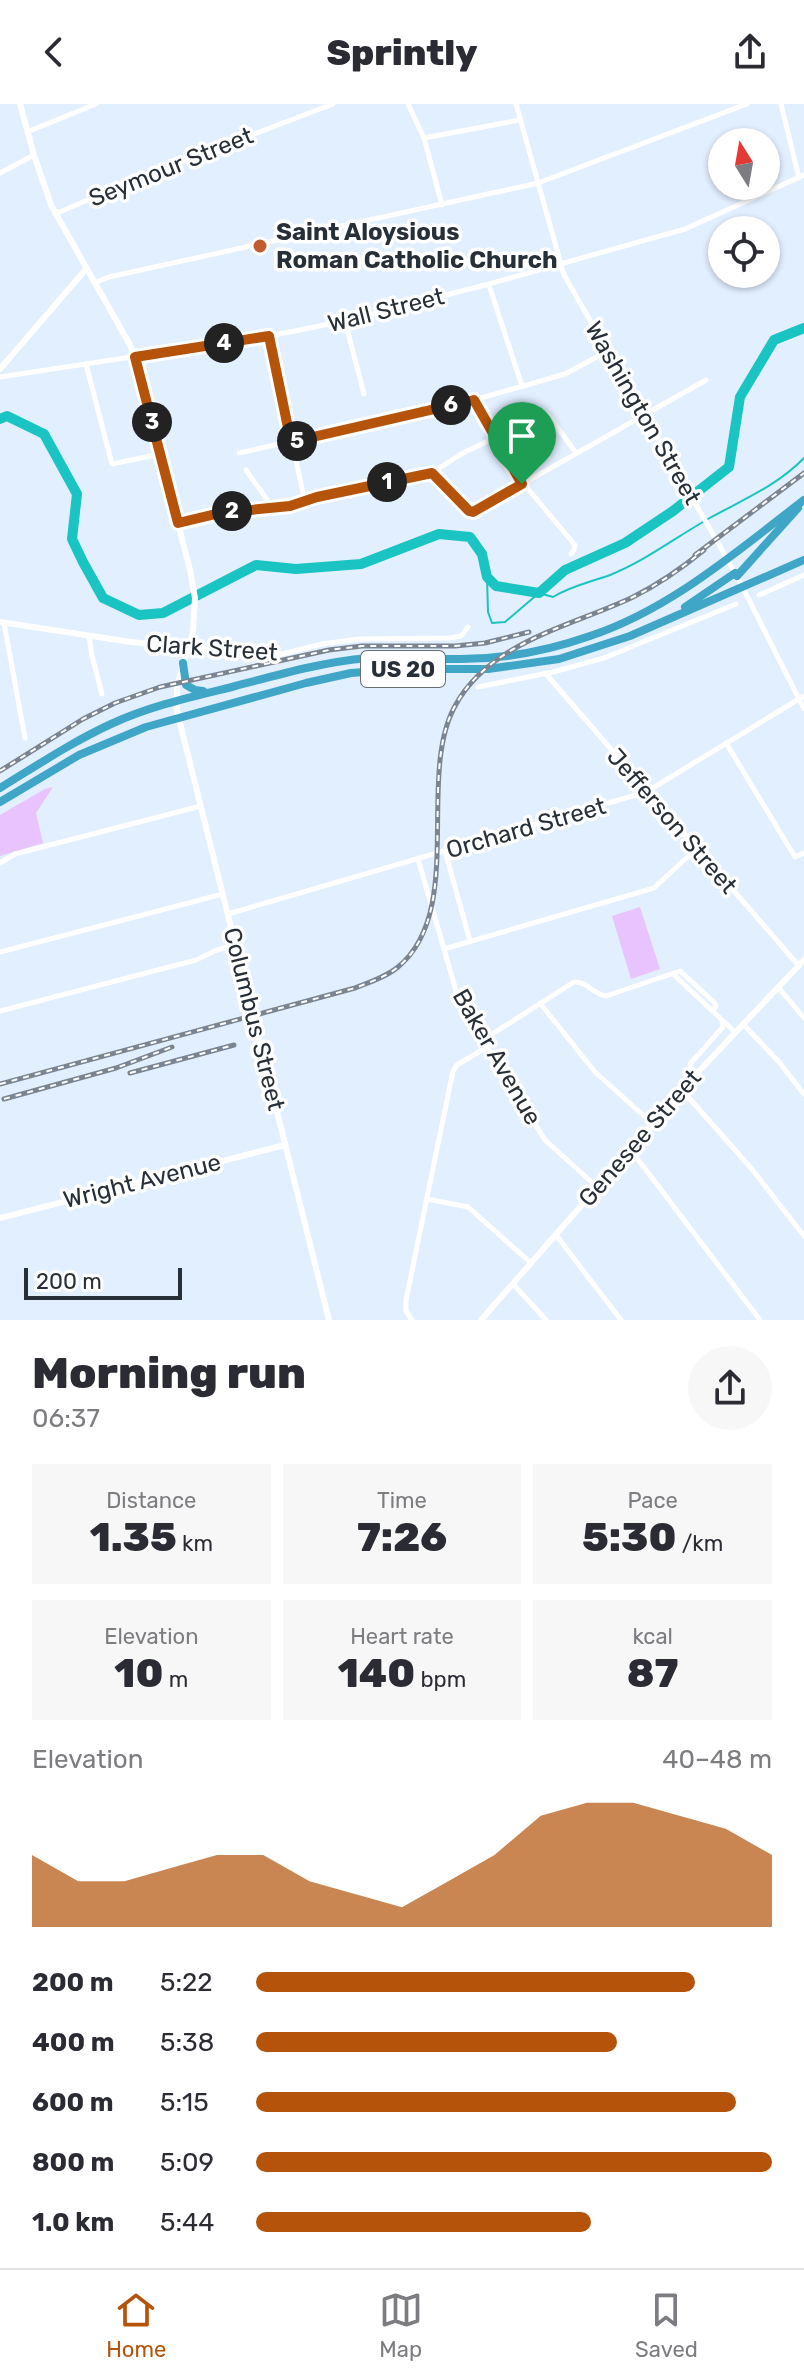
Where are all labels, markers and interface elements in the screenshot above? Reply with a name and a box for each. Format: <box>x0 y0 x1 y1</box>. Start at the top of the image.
icon: back <box>32 30 76 74</box>
icon: share <box>728 30 772 74</box>
text: Sprintly <box>327 31 477 74</box>
street label: Seymour Street <box>85 121 257 213</box>
north arrow <box>708 128 780 200</box>
map controls <box>708 128 780 288</box>
button: locate <box>708 216 780 288</box>
place label: Saint Aloysious Roman Catholic Church <box>276 218 558 274</box>
marker: Saint Aloysious Roman Catholic Church <box>251 237 269 255</box>
street label: Wall Street <box>325 282 447 338</box>
street label: Washington Street <box>579 317 707 509</box>
pin: 4 <box>204 323 244 363</box>
text: 4 <box>216 329 232 356</box>
pin: 6 <box>431 385 471 425</box>
text: 6 <box>444 391 458 418</box>
pin: 3 <box>132 402 172 442</box>
pin <box>488 402 556 484</box>
text: 3 <box>145 408 159 435</box>
icon: arrive <box>500 414 544 458</box>
pin: 5 <box>277 421 317 461</box>
text: 5 <box>290 427 304 454</box>
pin: 1 <box>367 462 407 502</box>
text: 1 <box>382 468 392 495</box>
pin: 2 <box>212 491 252 531</box>
text: 2 <box>225 497 239 524</box>
street label: Clark Street <box>145 629 279 667</box>
road number: US 20 <box>361 651 445 687</box>
street label: Jefferson Street <box>601 743 743 899</box>
street label: Orchard Street <box>443 792 609 864</box>
street label: Columbus Street <box>218 925 290 1113</box>
street label: Baker Avenue <box>447 984 547 1130</box>
street label: Genesee Street <box>573 1064 707 1212</box>
street label: Wright Avenue <box>60 1148 224 1214</box>
scale bar <box>24 1264 182 1300</box>
text: 200 m <box>36 1268 102 1295</box>
button: share <box>688 1346 772 1430</box>
text: Morning run <box>32 1347 306 1399</box>
text: 06:37 <box>32 1403 100 1434</box>
text: Distance <box>106 1487 196 1514</box>
text: Time <box>377 1487 427 1514</box>
text: Pace <box>627 1487 678 1514</box>
text: 1.35 <box>90 1514 177 1561</box>
text: 7:26 <box>357 1514 447 1561</box>
text: 5:30 <box>582 1514 676 1561</box>
text: km <box>177 1530 213 1557</box>
text: /km <box>676 1530 723 1557</box>
text: Elevation <box>104 1623 198 1650</box>
text: Heart rate <box>350 1623 454 1650</box>
text: kcal <box>632 1623 673 1650</box>
text: 10 <box>114 1650 163 1697</box>
text: 140 <box>338 1650 415 1697</box>
text: 87 <box>627 1650 679 1697</box>
text: m <box>163 1666 188 1693</box>
text: bpm <box>415 1666 466 1693</box>
text: Elevation <box>32 1744 143 1775</box>
text: 40–48 m <box>662 1744 772 1775</box>
text: 200 m <box>32 1967 114 1998</box>
text: 5:22 <box>160 1967 213 1998</box>
text: 400 m <box>32 2027 114 2058</box>
text: 5:38 <box>160 2027 214 2058</box>
text: 600 m <box>32 2087 114 2118</box>
text: 5:15 <box>160 2087 209 2118</box>
text: 800 m <box>32 2147 114 2178</box>
text: 5:09 <box>160 2147 214 2178</box>
text: 1.0 km <box>32 2207 114 2238</box>
text: 5:44 <box>160 2207 214 2238</box>
tab: Home <box>106 2288 166 2363</box>
tab: Map <box>379 2288 423 2363</box>
tab: Saved <box>635 2288 698 2363</box>

